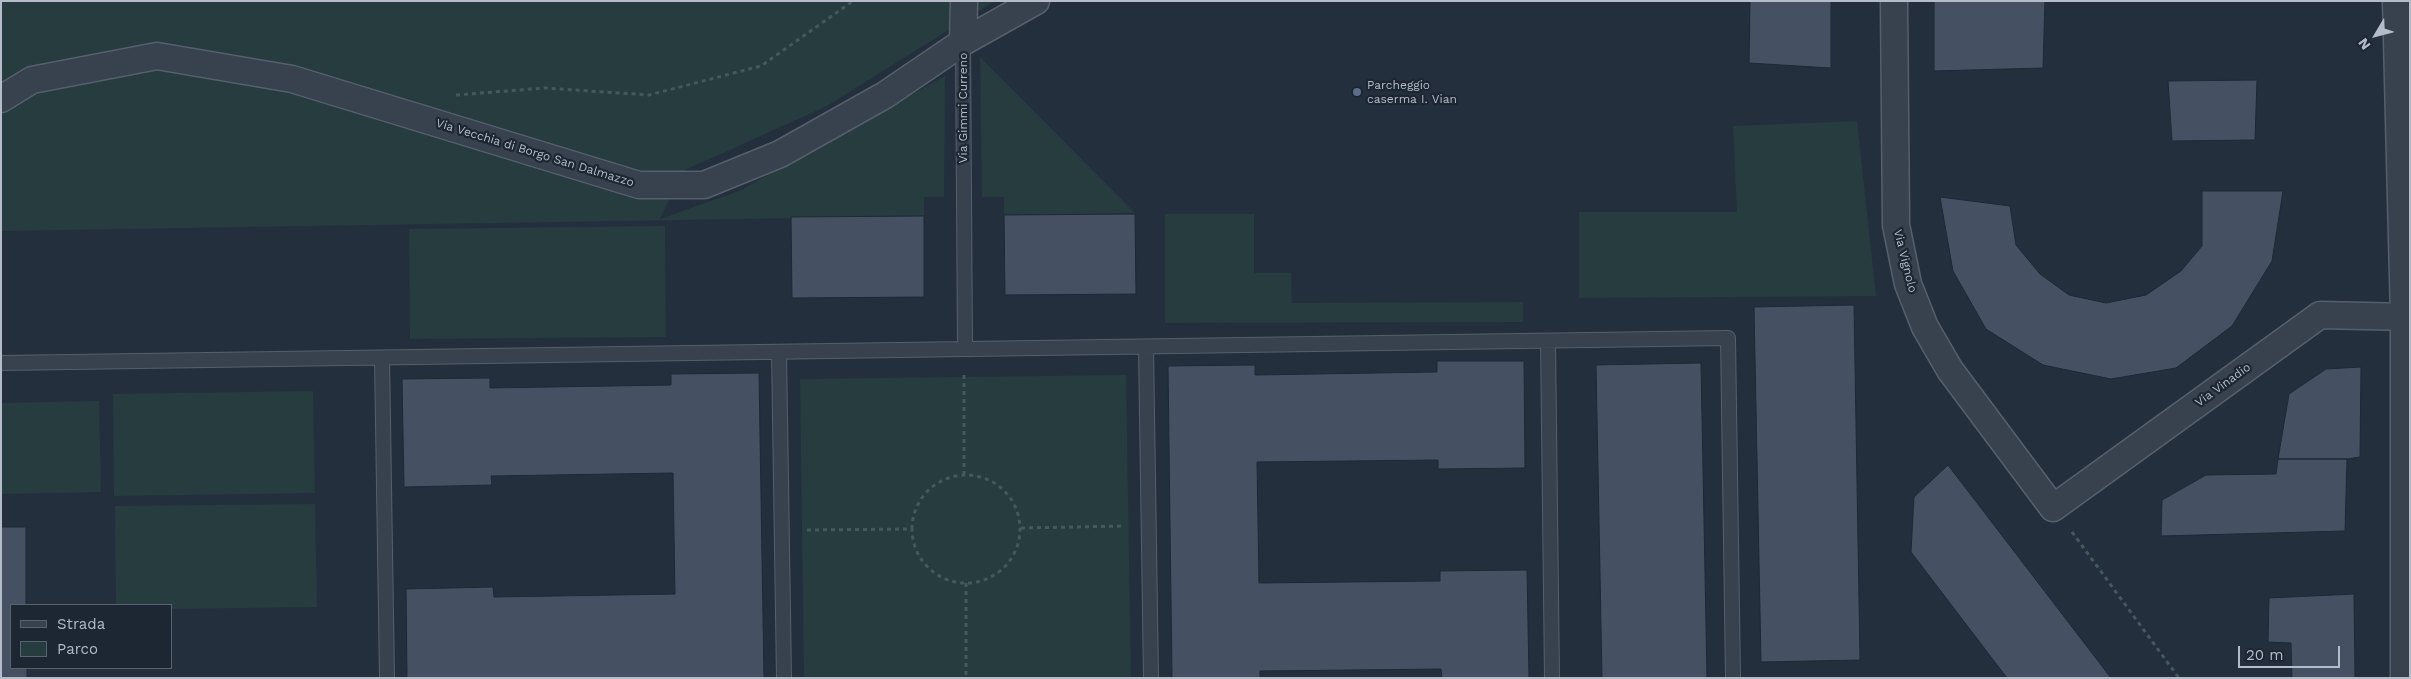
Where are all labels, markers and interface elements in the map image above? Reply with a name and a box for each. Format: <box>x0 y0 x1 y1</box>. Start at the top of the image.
north arrow <box>2351 10 2401 60</box>
text: N <box>2355 35 2374 53</box>
street label: Via Gimmi Curreno <box>956 53 970 163</box>
place label: Parcheggio caserma I. Vian <box>1367 78 1457 106</box>
marker: Parcheggio caserma I. Vian <box>1351 86 1363 98</box>
street label: Via Vecchia di Borgo San Dalmazzo <box>434 116 636 190</box>
street label: Via Vignolo <box>1890 228 1920 294</box>
street label: Via Vinadio <box>2192 360 2254 410</box>
legend <box>10 604 172 669</box>
text: Strada <box>57 615 105 633</box>
scale bar <box>2241 636 2344 668</box>
text: Parco <box>57 640 98 658</box>
text: 20 m <box>2246 646 2284 664</box>

